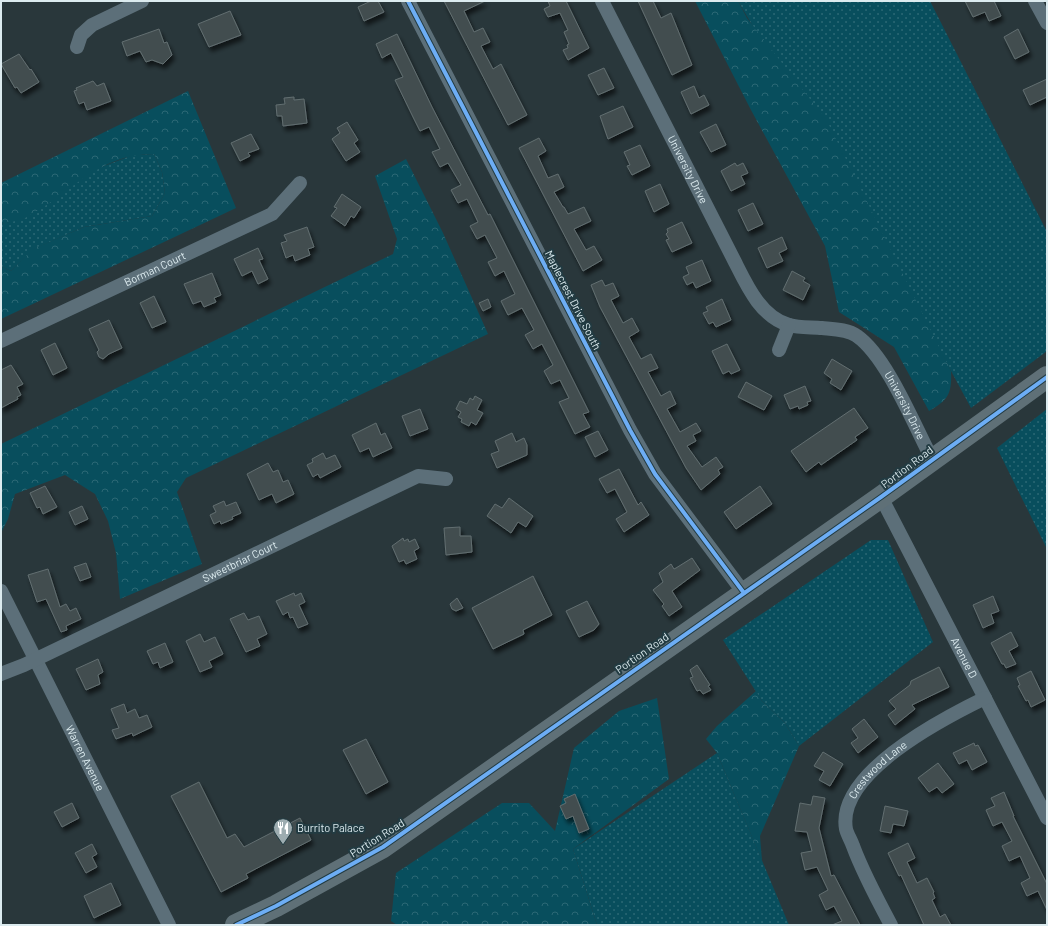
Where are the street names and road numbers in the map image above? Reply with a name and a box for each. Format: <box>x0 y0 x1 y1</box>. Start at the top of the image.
street label: University Drive <box>665 133 711 206</box>
street label: Borman Court <box>122 248 188 288</box>
street label: Maplecrest Drive South <box>543 248 604 352</box>
street label: University Drive <box>882 369 928 442</box>
street label: Portion Road <box>878 443 935 490</box>
street label: Sweetbriar Court <box>200 538 279 584</box>
street label: Portion Road <box>613 630 671 676</box>
street label: Avenue D <box>949 635 981 680</box>
street label: Warren Avenue <box>64 723 107 793</box>
street label: Crestwood Lane <box>845 738 909 801</box>
street label: Portion Road <box>347 816 406 859</box>

